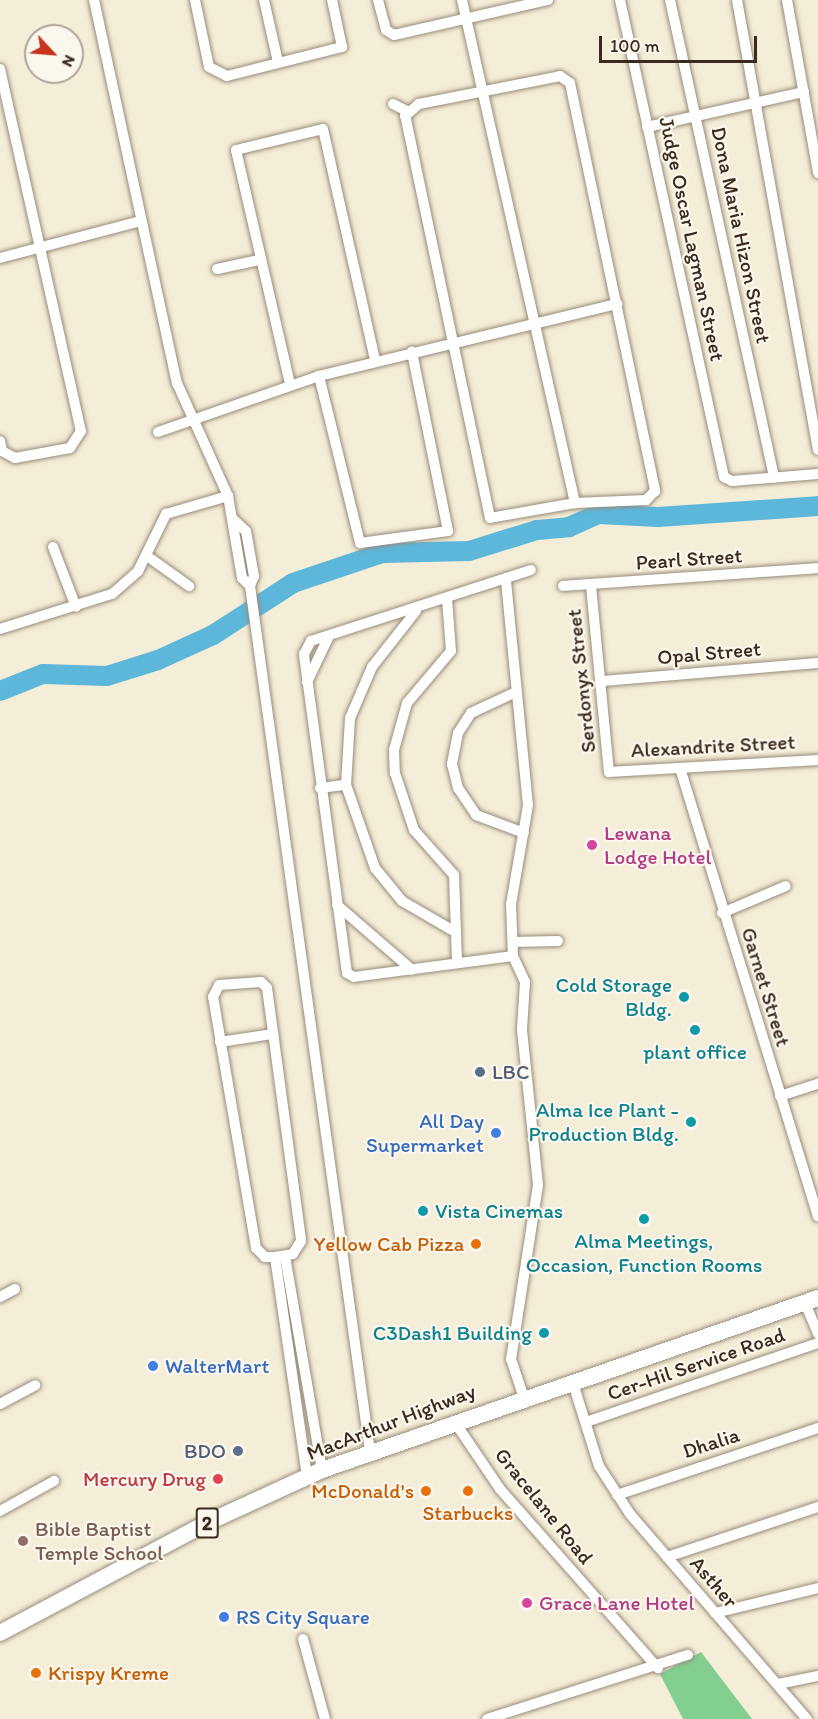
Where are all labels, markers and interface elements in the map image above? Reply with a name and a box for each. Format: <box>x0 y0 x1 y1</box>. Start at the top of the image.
north arrow <box>24 24 84 84</box>
scale bar <box>602 24 760 62</box>
text: 100 m <box>610 35 660 57</box>
text: N <box>58 52 80 70</box>
street label: Judge Oscar Lagman Street <box>654 115 730 363</box>
street label: Dona Maria Hizon Street <box>706 125 776 345</box>
street label: Pearl Street <box>635 543 743 575</box>
street label: Serdonyx Street <box>561 608 601 754</box>
street label: Opal Street <box>656 636 762 670</box>
street label: Alexandrite Street <box>630 729 796 763</box>
place label: Lewana Lodge Hotel <box>604 820 711 870</box>
marker: Lewana Lodge Hotel <box>585 838 599 852</box>
street label: Garnet Street <box>736 924 796 1050</box>
place label: Cold Storage Bldg. <box>556 972 672 1022</box>
marker: Cold Storage Bldg. <box>677 990 691 1004</box>
marker: plant office <box>688 1023 702 1037</box>
place label: plant office <box>643 1039 747 1065</box>
place label: LBC <box>492 1059 529 1085</box>
marker: LBC <box>473 1065 487 1079</box>
place label: Alma Ice Plant - Production Bldg. <box>529 1097 679 1147</box>
place label: All Day Supermarket <box>366 1108 484 1158</box>
marker: Alma Ice Plant - Production Bldg. <box>684 1115 698 1129</box>
marker: All Day Supermarket <box>489 1126 503 1140</box>
place label: Vista Cinemas <box>435 1198 563 1224</box>
marker: Vista Cinemas <box>416 1204 430 1218</box>
marker: Alma Meetings, Occasion, Function Rooms <box>637 1212 651 1226</box>
place label: Alma Meetings, Occasion, Function Rooms <box>525 1228 763 1278</box>
place label: Yellow Cab Pizza <box>313 1231 464 1257</box>
marker: Yellow Cab Pizza <box>469 1237 483 1251</box>
place label: C3Dash1 Building <box>373 1320 532 1346</box>
street label: Cer-Hil Service Road <box>604 1322 788 1406</box>
marker: C3Dash1 Building <box>537 1326 551 1340</box>
place label: WalterMart <box>165 1353 269 1379</box>
marker: WalterMart <box>146 1359 160 1373</box>
street label: MacArthur Highway <box>303 1378 479 1466</box>
street label: Dhalia <box>679 1422 743 1464</box>
place label: BDO <box>184 1438 226 1464</box>
street label: Gracelane Road <box>490 1443 598 1569</box>
marker: BDO <box>231 1444 245 1458</box>
place label: Mercury Drug <box>83 1466 206 1492</box>
marker: Mercury Drug <box>211 1472 225 1486</box>
place label: McDonald's <box>311 1478 414 1504</box>
marker: McDonald's <box>419 1484 433 1498</box>
marker: Starbucks <box>461 1484 475 1498</box>
place label: Starbucks <box>422 1500 514 1526</box>
road number: 2 <box>195 1506 219 1540</box>
place label: Bible Baptist Temple School <box>35 1516 163 1566</box>
marker: Bible Baptist Temple School <box>16 1534 30 1548</box>
street label: Asther <box>685 1551 743 1613</box>
place label: Grace Lane Hotel <box>539 1590 694 1616</box>
marker: Grace Lane Hotel <box>520 1596 534 1610</box>
place label: RS City Square <box>236 1604 369 1630</box>
marker: RS City Square <box>217 1610 231 1624</box>
place label: Krispy Kreme <box>48 1660 168 1686</box>
marker: Krispy Kreme <box>29 1666 43 1680</box>

